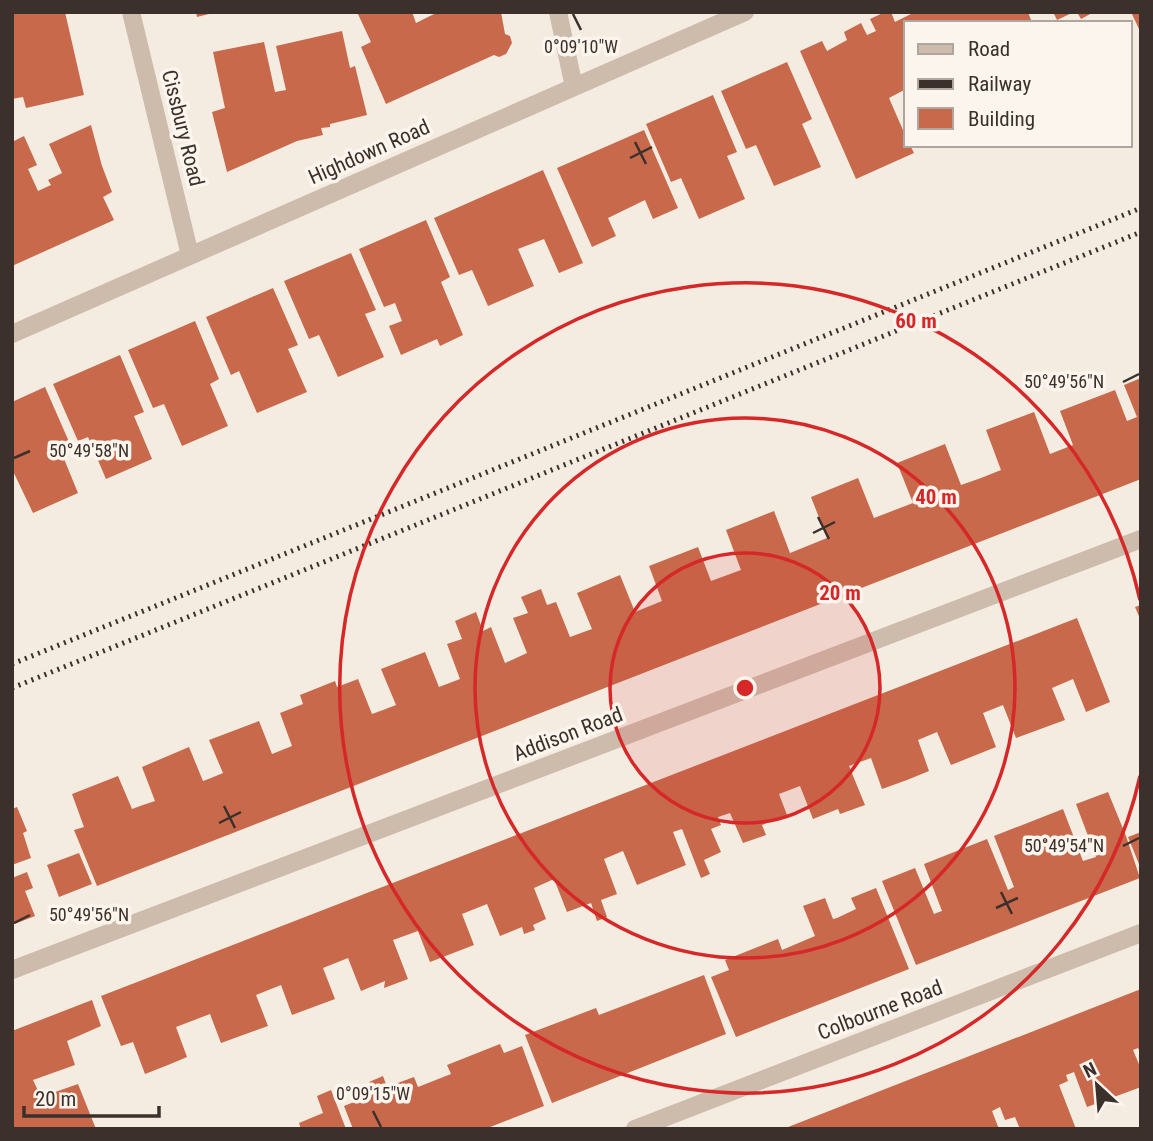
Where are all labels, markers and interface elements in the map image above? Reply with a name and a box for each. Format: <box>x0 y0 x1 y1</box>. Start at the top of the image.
legend <box>904 21 1132 147</box>
text: 0°09'10"W <box>544 36 618 57</box>
text: Road <box>968 37 1010 61</box>
street label: Cissbury Road <box>157 68 209 188</box>
text: Railway <box>968 72 1031 96</box>
text: Building <box>968 107 1035 131</box>
street label: Highdown Road <box>305 115 433 189</box>
text: 60 m <box>895 309 937 333</box>
text: 50°49'56"N <box>1024 371 1104 392</box>
text: 50°49'58"N <box>49 440 129 461</box>
text: 40 m <box>915 485 957 509</box>
text: 20 m <box>819 581 861 605</box>
centre of rings <box>733 676 757 700</box>
street label: Addison Road <box>510 702 626 766</box>
text: 50°49'54"N <box>1024 835 1104 856</box>
text: 50°49'56"N <box>49 904 129 925</box>
street label: Colbourne Road <box>814 975 946 1045</box>
north arrow <box>1062 1050 1132 1120</box>
text: N <box>1079 1057 1100 1083</box>
scale bar <box>24 1074 159 1118</box>
text: 0°09'15"W <box>336 1083 410 1104</box>
text: 20 m <box>35 1087 76 1111</box>

